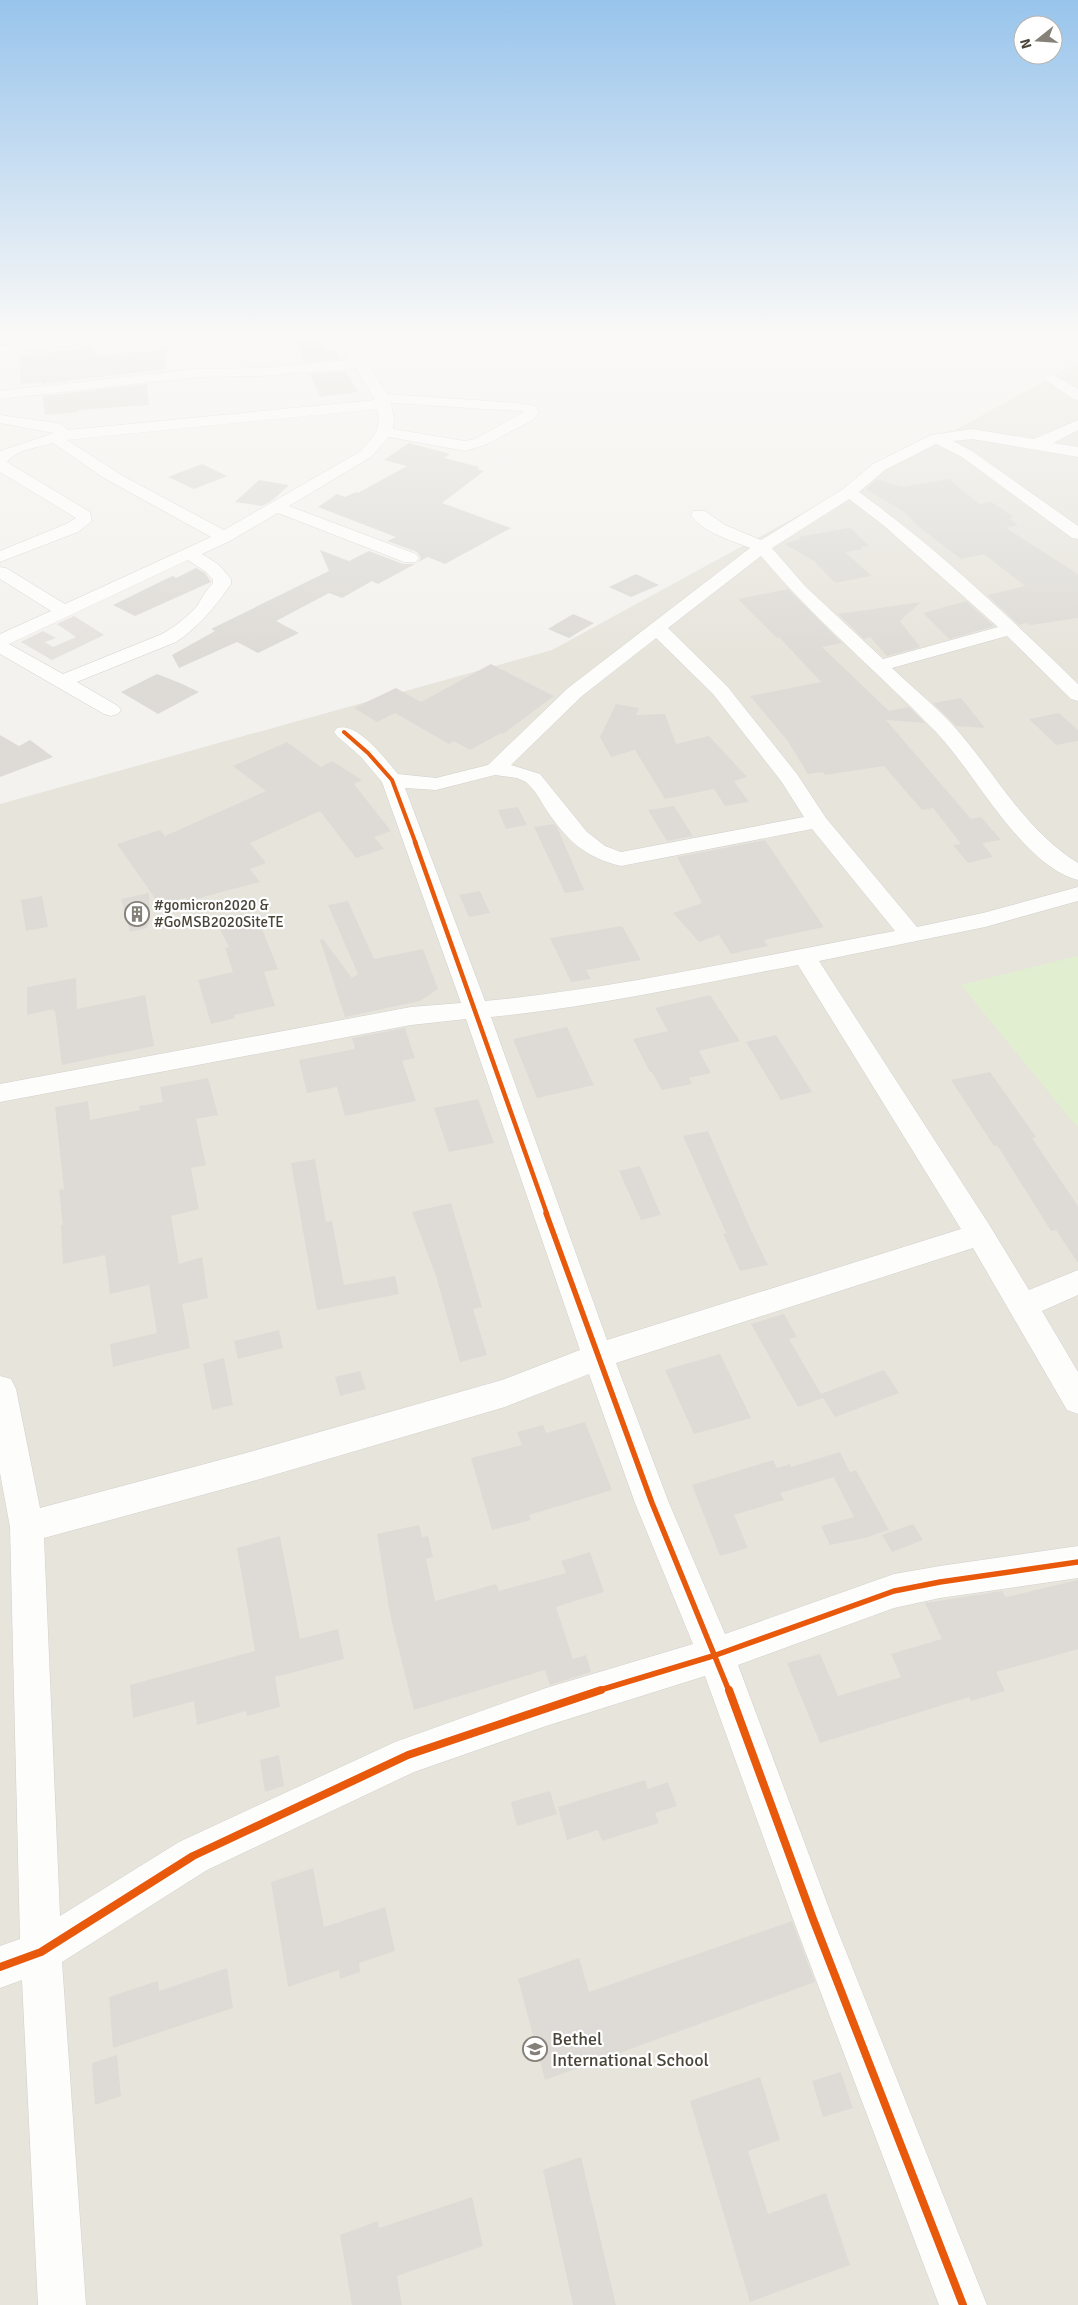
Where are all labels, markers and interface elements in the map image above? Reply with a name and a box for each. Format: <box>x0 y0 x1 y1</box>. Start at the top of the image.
north arrow <box>1013 15 1063 65</box>
text: N <box>1016 37 1036 51</box>
place label: #gomicron2020 & #GoMSB2020SiteTE <box>154 896 284 931</box>
building icon: #gomicron2020 & #GoMSB2020SiteTE <box>124 901 150 927</box>
place label: Bethel International School <box>552 2028 709 2071</box>
school or university icon: Bethel International School <box>522 2036 548 2062</box>

